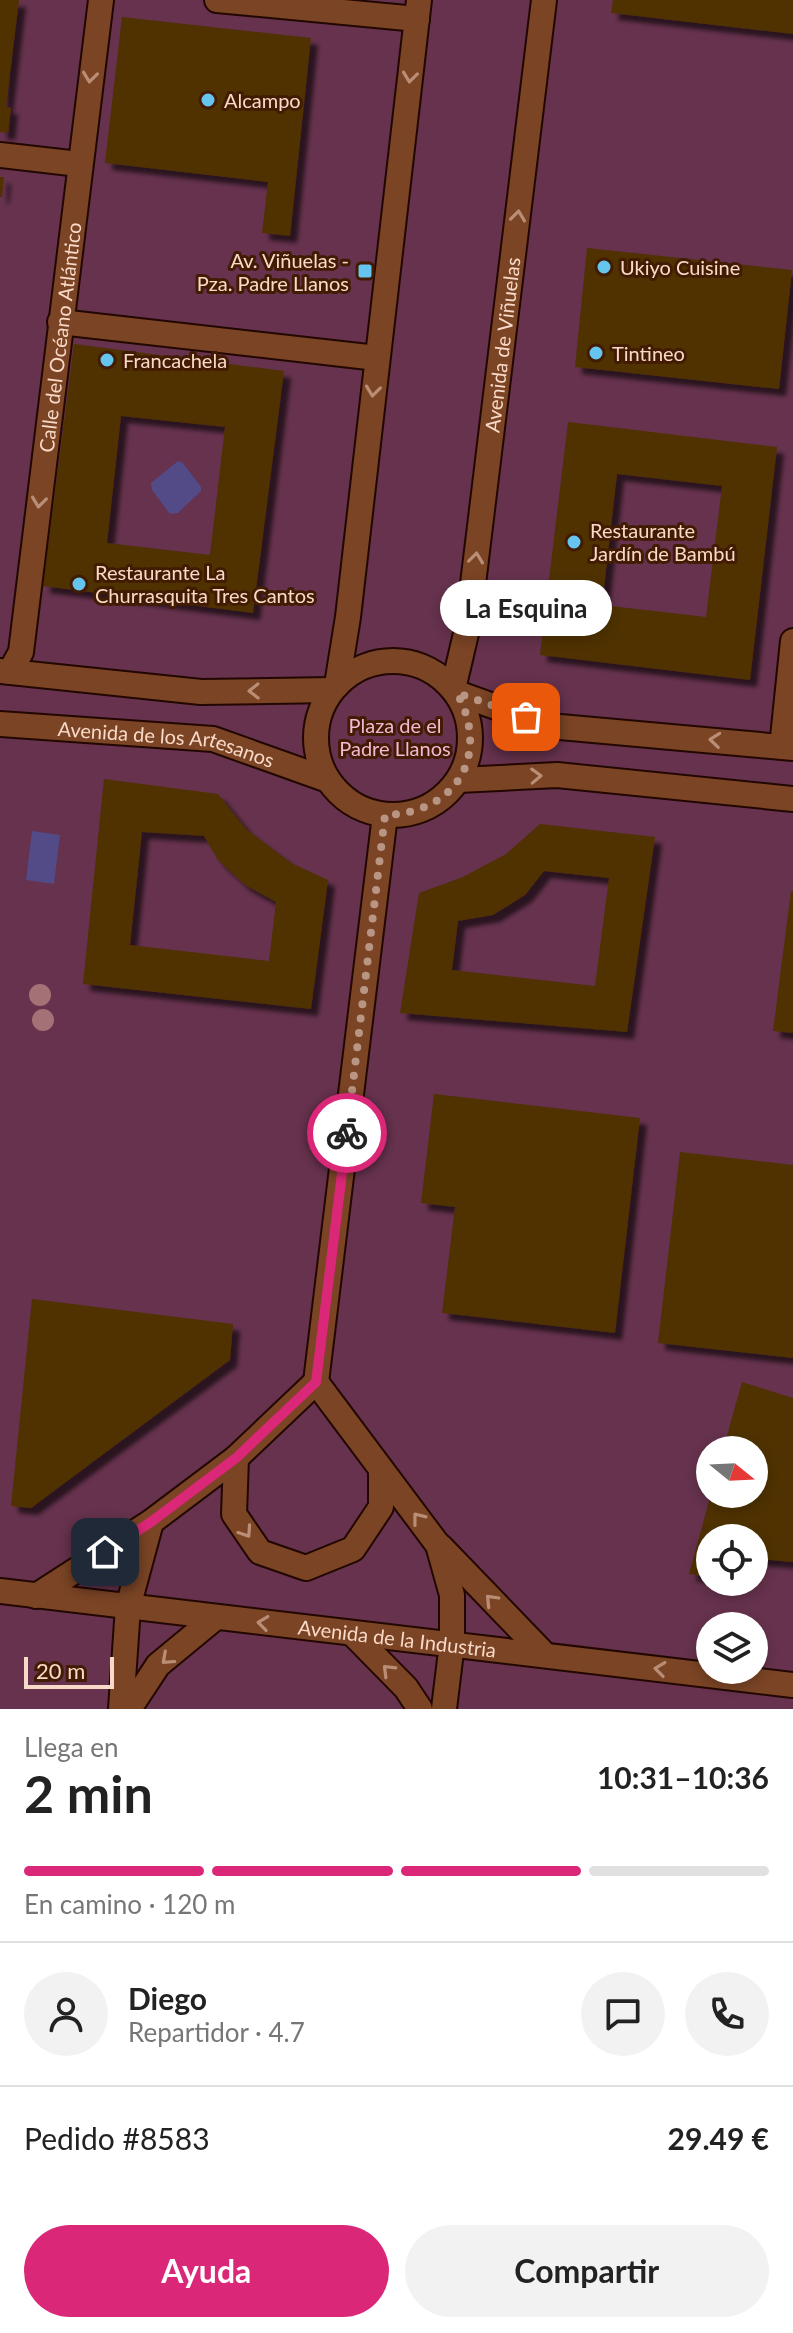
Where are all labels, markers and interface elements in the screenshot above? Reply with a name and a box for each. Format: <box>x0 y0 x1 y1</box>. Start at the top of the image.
one-way arrow <box>82 71 99 84</box>
one-way arrow <box>401 71 418 84</box>
place label: Alcampo <box>224 88 301 112</box>
marker: Alcampo <box>199 91 217 109</box>
one-way arrow <box>509 209 526 222</box>
street label: Calle del Océano Atlántico <box>34 221 86 454</box>
place label: Av. Viñuelas - Pza. Padre Llanos <box>197 248 349 295</box>
place label: Ukiyo Cuisine <box>620 255 740 279</box>
street label: Avenida de Viñuelas <box>480 256 525 434</box>
marker: Ukiyo Cuisine <box>595 258 613 276</box>
marker: Av. Viñuelas - Pza. Padre Llanos <box>356 262 374 280</box>
place label: Tintineo <box>612 341 685 365</box>
marker: Tintineo <box>587 344 605 362</box>
place label: Francachela <box>123 348 227 372</box>
marker: Francachela <box>98 351 116 369</box>
one-way arrow <box>365 385 382 398</box>
one-way arrow <box>31 495 48 509</box>
place label: Restaurante Jardín de Bambú <box>590 518 736 565</box>
marker: Restaurante Jardín de Bambú <box>565 533 583 551</box>
one-way arrow <box>467 551 484 564</box>
place label: Restaurante La Churrasquita Tres Cantos <box>95 560 315 607</box>
marker: Restaurante La Churrasquita Tres Cantos <box>70 575 88 593</box>
callout: La Esquina <box>440 581 612 637</box>
text: La Esquina <box>464 592 588 624</box>
one-way arrow <box>247 682 260 700</box>
pin <box>492 683 560 751</box>
icon: bag <box>504 695 548 739</box>
park label: Plaza de el Padre Llanos <box>339 713 451 760</box>
street label: Avenida de los Artesanos <box>57 716 278 772</box>
one-way arrow <box>708 732 721 749</box>
one-way arrow <box>530 767 543 784</box>
courier <box>307 1093 387 1173</box>
icon: bike <box>325 1111 369 1155</box>
north arrow <box>696 1436 768 1508</box>
map controls <box>696 1436 768 1684</box>
one-way arrow <box>413 1512 427 1527</box>
pin <box>71 1518 139 1586</box>
one-way arrow <box>236 1523 251 1537</box>
button: locate <box>696 1524 768 1596</box>
icon: home <box>83 1530 127 1574</box>
one-way arrow <box>486 1595 500 1609</box>
button: layers <box>696 1612 768 1684</box>
street label: Avenida de la Industria <box>297 1614 498 1662</box>
one-way arrow <box>256 1615 269 1632</box>
one-way arrow <box>162 1649 176 1664</box>
scale bar <box>24 1653 114 1689</box>
text: 20 m <box>36 1657 85 1684</box>
one-way arrow <box>653 1661 667 1678</box>
one-way arrow <box>383 1664 397 1679</box>
text: Llega en <box>24 1731 119 1763</box>
text: 10:31–10:36 <box>597 1759 769 1795</box>
text: 2 min <box>24 1762 153 1824</box>
text: En camino · 120 m <box>24 1888 235 1920</box>
button: person <box>24 1972 108 2056</box>
button: chat <box>581 1972 665 2056</box>
button: phone <box>685 1972 769 2056</box>
text: Diego <box>128 1980 207 2016</box>
text: Repartidor · 4.7 <box>128 2016 305 2048</box>
text: Pedido #8583 <box>24 2120 210 2156</box>
text: 29.49 € <box>668 2120 769 2156</box>
button: Ayuda <box>24 2225 389 2317</box>
button: Compartir <box>405 2225 769 2317</box>

